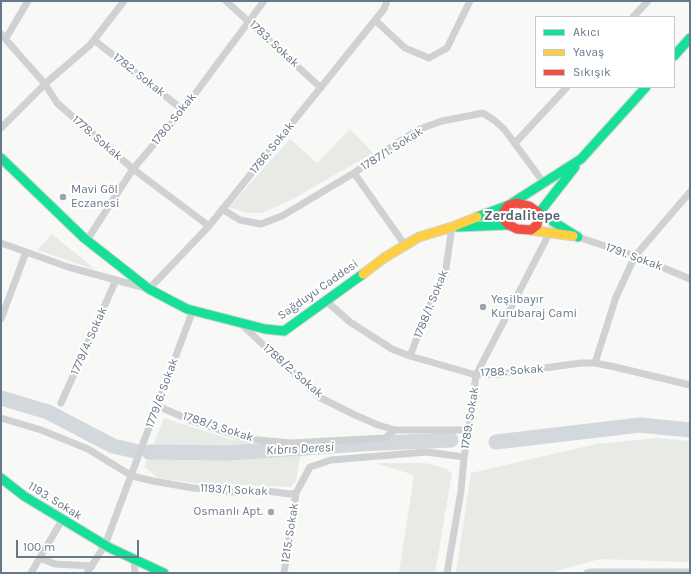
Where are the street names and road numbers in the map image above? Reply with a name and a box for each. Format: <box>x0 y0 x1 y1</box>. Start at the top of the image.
street label: 1783. Sokak <box>246 17 302 71</box>
street label: 1782. Sokak <box>110 50 168 100</box>
street label: 1780. Sokak <box>149 90 199 148</box>
street label: 1778. Sokak <box>69 112 125 164</box>
street label: 1786. Sokak <box>247 119 297 177</box>
street label: 1787/1. Sokak <box>358 124 426 174</box>
street label: 1791. Sokak <box>604 240 664 274</box>
street label: Sağduyu Caddesi <box>275 257 361 323</box>
street label: 1788/1. Sokak <box>411 268 451 340</box>
street label: 1779/4. Sokak <box>68 305 110 377</box>
street label: 1788/2. Sokak <box>260 341 326 401</box>
street label: 1779/6. Sokak <box>143 356 181 430</box>
street label: 1788. Sokak <box>480 362 544 380</box>
street label: 1789. Sokak <box>458 386 482 450</box>
street label: 1788/3 Sokak <box>181 409 255 445</box>
street label: 1193. Sokak <box>25 479 85 523</box>
street label: 1193/1 Sokak <box>200 481 268 499</box>
street label: 1215. Sokak <box>278 502 302 564</box>

